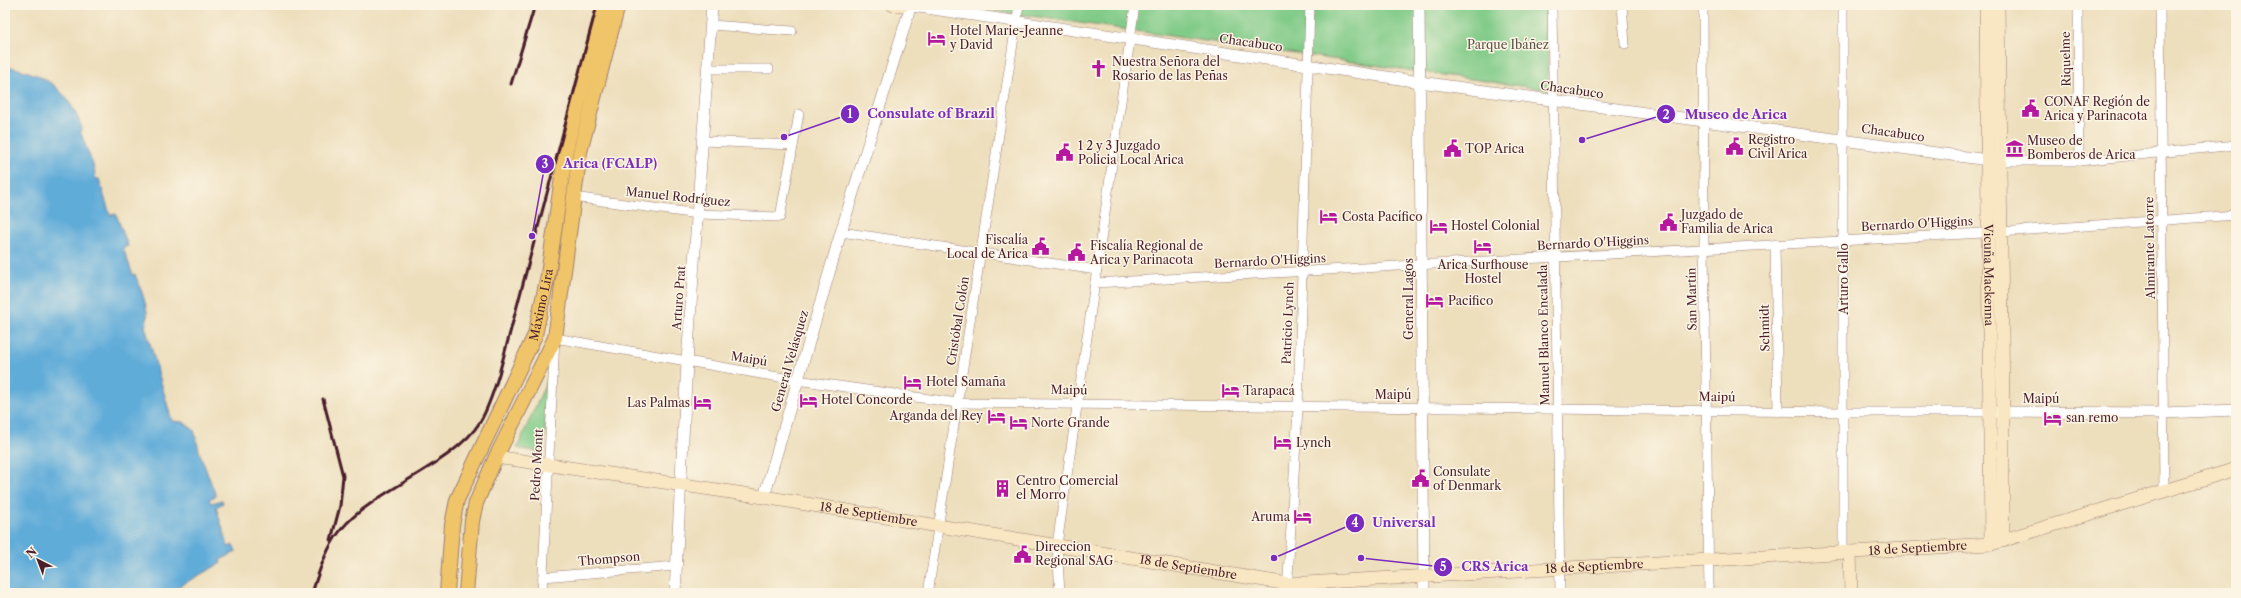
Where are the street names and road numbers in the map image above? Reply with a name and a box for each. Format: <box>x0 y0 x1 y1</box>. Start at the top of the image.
street label: Chacabuco <box>1218 31 1284 54</box>
street label: Riquelme <box>2058 31 2073 87</box>
street label: Chacabuco <box>1539 78 1605 101</box>
street label: Chacabuco <box>1860 121 1926 144</box>
street label: Manuel Rodríguez <box>625 184 731 209</box>
street label: Almirante Latorre <box>2141 196 2158 301</box>
street label: Bernardo O'Higgins <box>1861 213 1973 234</box>
street label: Vicuña Mackenna <box>1981 223 1997 327</box>
street label: Bernardo O'Higgins <box>1537 232 1649 253</box>
street label: Arturo Gallo <box>1836 243 1851 316</box>
street label: Bernardo O'Higgins <box>1214 250 1326 271</box>
street label: General Lagos <box>1401 258 1416 340</box>
street label: Arturo Prat <box>669 264 688 332</box>
street label: Manuel Blanco Encalada <box>1535 264 1552 406</box>
street label: Máximo Lira <box>526 267 556 342</box>
street label: San Martín <box>1683 267 1700 331</box>
street label: Cristóbal Colón <box>943 275 972 367</box>
street label: Patricio Lynch <box>1279 281 1296 365</box>
street label: Schmidt <box>1757 303 1772 352</box>
street label: General Velásquez <box>768 308 811 414</box>
street label: Maipú <box>730 348 769 369</box>
street label: Maipú <box>1051 382 1088 397</box>
street label: Maipú <box>1375 387 1412 402</box>
street label: Maipú <box>1699 389 1736 404</box>
street label: Maipú <box>2023 391 2060 406</box>
street label: Pedro Montt <box>527 428 546 501</box>
street label: 18 de Septiembre <box>819 498 919 529</box>
street label: 18 de Septiembre <box>1868 537 1968 558</box>
street label: Thompson <box>577 548 641 569</box>
street label: 18 de Septiembre <box>1138 551 1238 582</box>
street label: 18 de Septiembre <box>1545 556 1644 576</box>

